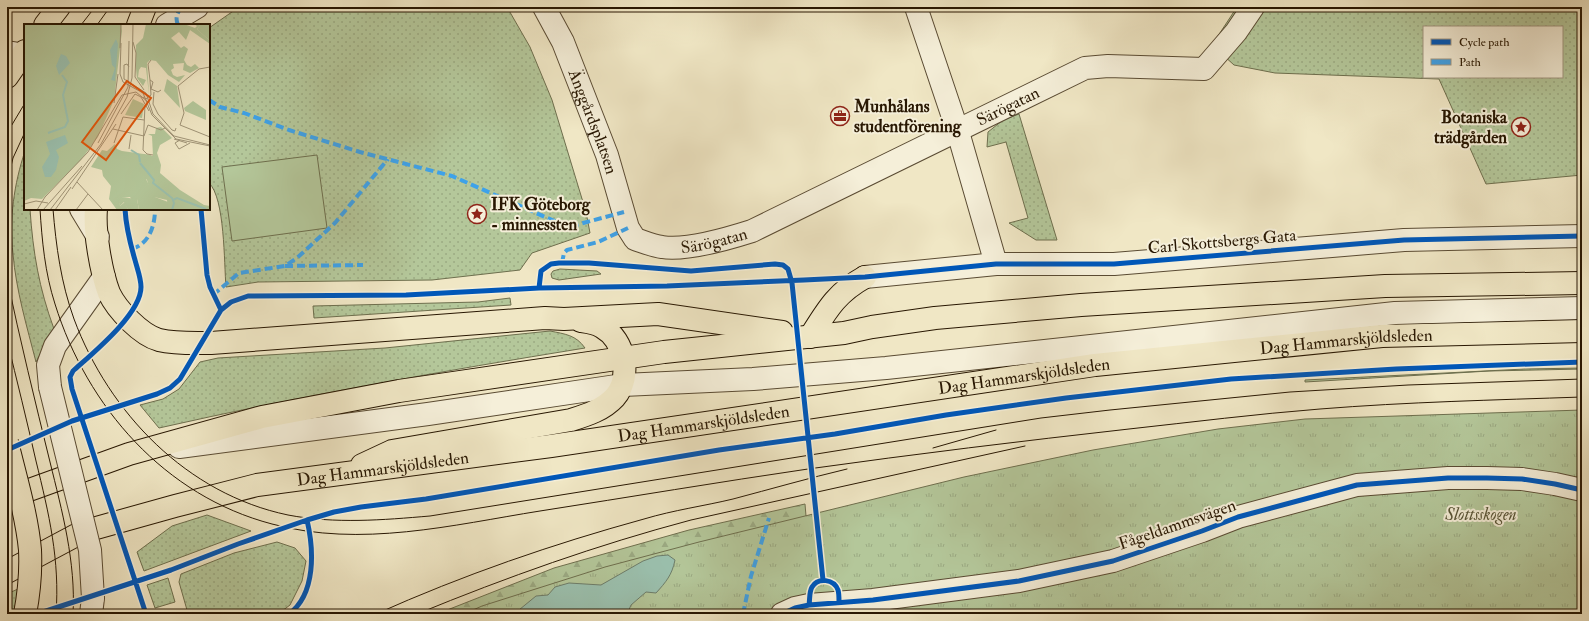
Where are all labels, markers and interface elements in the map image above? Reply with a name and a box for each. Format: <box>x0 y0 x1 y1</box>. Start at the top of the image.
inset map <box>24 24 210 210</box>
legend <box>1423 26 1563 78</box>
text: Cycle path <box>1459 35 1510 50</box>
text: Path <box>1459 55 1482 70</box>
street label: Änggårdsplatsen <box>563 65 622 177</box>
street label: Särögatan <box>973 82 1043 131</box>
place label: Munhålans studentförening <box>853 96 962 138</box>
office icon: Munhålans studentförening <box>829 105 851 127</box>
place label: Botaniska trädgården <box>1434 107 1508 149</box>
place icon: Botaniska trädgården <box>1510 116 1532 138</box>
place label: IFK Göteborg - minnessten <box>491 194 591 235</box>
place icon: IFK Göteborg - minnessten <box>466 203 488 225</box>
street label: Särögatan <box>680 223 750 258</box>
street label: Carl Skottsbergs Gata <box>1147 224 1298 258</box>
street label: Dag Hammarskjöldsleden <box>1259 325 1433 359</box>
street label: Dag Hammarskjöldsleden <box>937 354 1111 399</box>
street label: Dag Hammarskjöldsleden <box>616 401 791 447</box>
street label: Dag Hammarskjöldsleden <box>295 447 470 491</box>
street label: Fågeldammsvägen <box>1116 494 1239 554</box>
park label: Slottsskogen <box>1444 504 1517 525</box>

